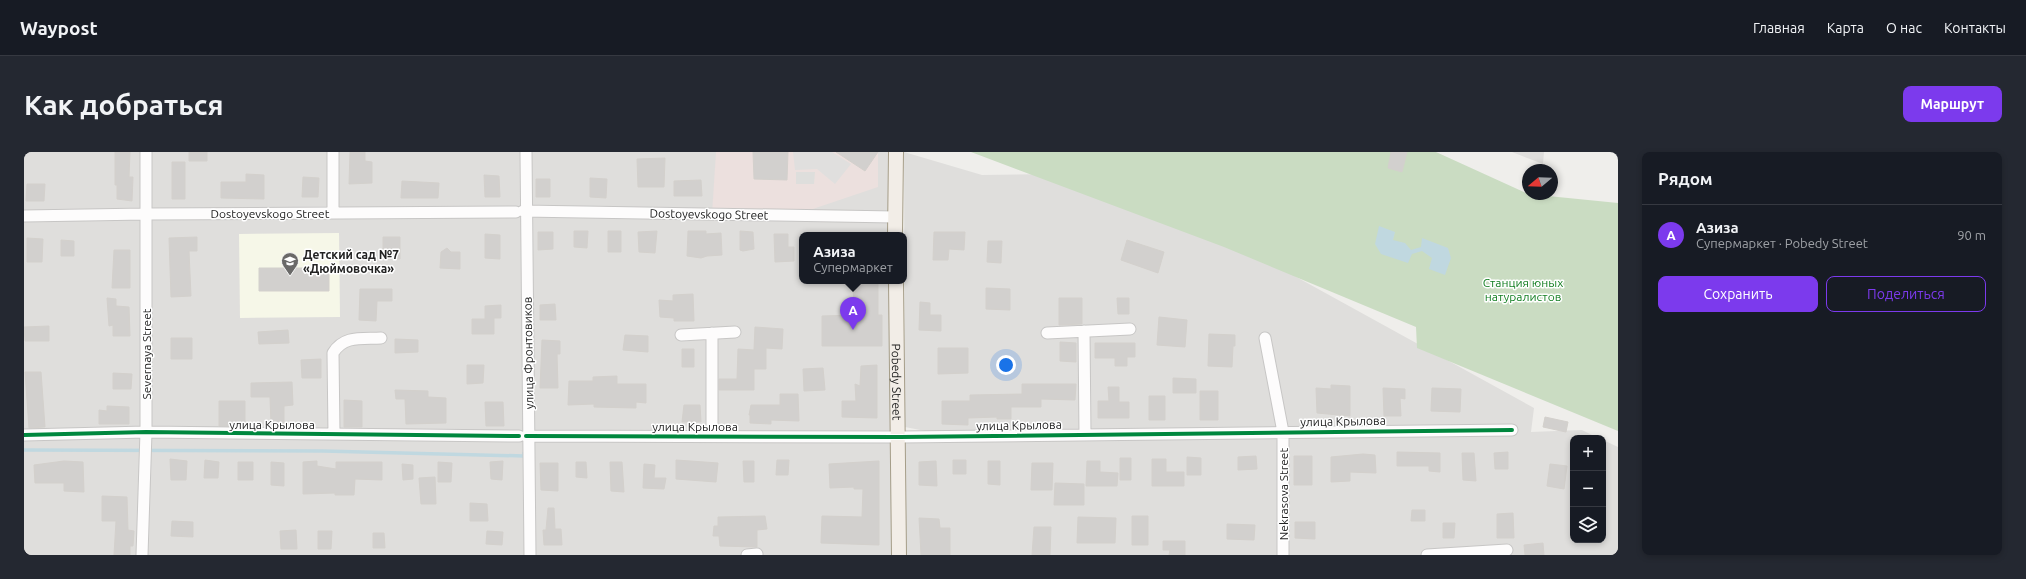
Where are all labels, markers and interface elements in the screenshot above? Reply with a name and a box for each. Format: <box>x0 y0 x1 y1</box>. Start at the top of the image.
text: Waypost <box>20 17 98 39</box>
text: Главная <box>1753 20 1805 36</box>
text: Карта <box>1827 20 1864 36</box>
text: О нас <box>1886 20 1922 36</box>
text: Контакты <box>1944 20 2006 36</box>
button: Маршрут <box>1903 86 2002 122</box>
text: Как добраться <box>24 89 223 120</box>
north arrow <box>1522 164 1558 200</box>
text: Рядом <box>1658 169 1713 188</box>
street label: Dostoyevskogo Street <box>649 206 769 222</box>
street label: Dostoyevskogo Street <box>211 207 330 220</box>
text: Азиза <box>1696 219 1739 236</box>
text: A <box>1666 228 1676 242</box>
text: 90 m <box>1957 228 1986 242</box>
popup <box>799 232 907 284</box>
text: Супермаркет · Pobedy Street <box>1696 236 1868 250</box>
text: Азиза <box>813 243 856 260</box>
place label: Детский сад №7 «Дюймовочка» <box>303 248 399 275</box>
school or university icon: Детский сад №7 «Дюймовочка» <box>280 251 300 276</box>
text: Супермаркет <box>813 260 893 274</box>
park label: Станция юных натуралистов <box>1483 276 1563 303</box>
button: Сохранить <box>1658 276 1818 312</box>
button: Поделиться <box>1826 276 1986 312</box>
street label: улица Фронтовиков <box>521 297 535 409</box>
pin: A <box>840 297 866 330</box>
street label: Severnaya Street <box>140 308 153 400</box>
street label: Pobedy Street <box>890 344 904 421</box>
your location <box>996 355 1016 375</box>
street label: улица Крылова <box>1300 414 1386 428</box>
street label: улица Крылова <box>229 418 315 431</box>
street label: улица Крылова <box>976 418 1062 432</box>
street label: улица Крылова <box>652 420 738 433</box>
map controls <box>1570 435 1606 543</box>
button: + <box>1570 435 1606 471</box>
street label: Nekrasova Street <box>1277 448 1290 540</box>
button: − <box>1570 471 1606 507</box>
button: layers <box>1570 507 1606 543</box>

